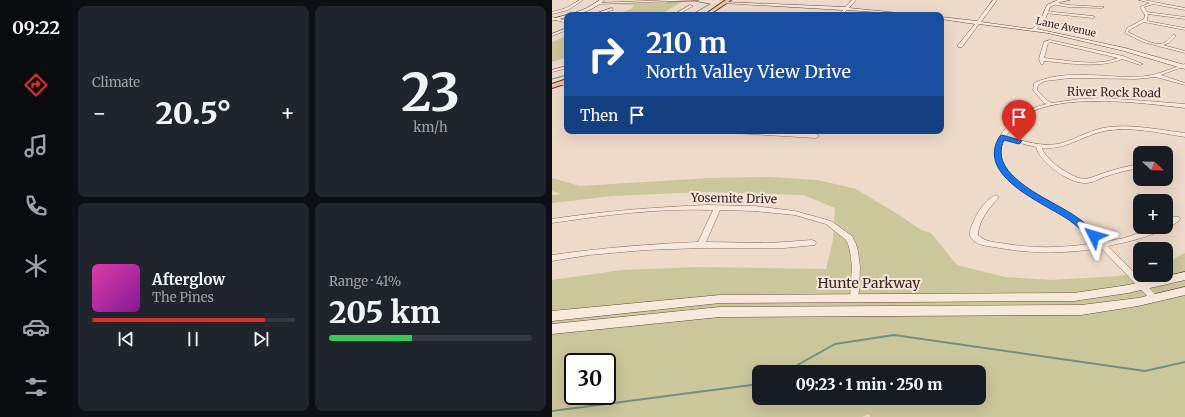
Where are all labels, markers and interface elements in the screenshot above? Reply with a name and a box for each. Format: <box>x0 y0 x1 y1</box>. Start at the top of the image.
street label: Lane Avenue <box>1035 14 1097 40</box>
text: 09:22 <box>12 16 60 39</box>
text: 210 m <box>646 25 727 61</box>
icon: right <box>580 28 632 80</box>
text: 23 <box>401 60 460 125</box>
text: North Valley View Drive <box>646 60 851 83</box>
icon: directions <box>22 71 50 99</box>
text: Climate <box>92 74 140 91</box>
street label: River Rock Road <box>1067 84 1161 100</box>
text: 20.5° <box>156 94 231 132</box>
text: − <box>92 99 107 127</box>
text: + <box>280 99 295 127</box>
pin <box>1002 100 1036 141</box>
icon: arrive <box>626 104 648 126</box>
text: Then <box>580 106 618 125</box>
icon: arrive <box>1008 106 1030 128</box>
text: km/h <box>413 119 448 136</box>
icon: music <box>22 132 50 160</box>
north arrow <box>1133 146 1173 186</box>
map controls <box>1133 146 1173 282</box>
street label: Yosemite Drive <box>690 190 777 206</box>
icon: phone <box>22 192 50 220</box>
button: + <box>1133 194 1173 234</box>
position arrow <box>1073 215 1115 257</box>
button: − <box>1133 242 1173 282</box>
icon: climate <box>22 252 50 280</box>
text: Afterglow <box>152 270 225 289</box>
text: Range · 41% <box>329 273 401 290</box>
street label: Hunte Parkway <box>818 274 921 292</box>
text: The Pines <box>152 289 214 306</box>
text: 205 km <box>329 293 440 331</box>
icon: car <box>22 313 50 341</box>
icon: previous <box>115 328 137 350</box>
icon: pause <box>182 328 204 350</box>
icon: next <box>250 328 272 350</box>
speed limit sign: 30 <box>564 353 616 405</box>
icon: filters <box>22 373 50 401</box>
text: 09:23 · 1 min · 250 m <box>796 375 942 394</box>

